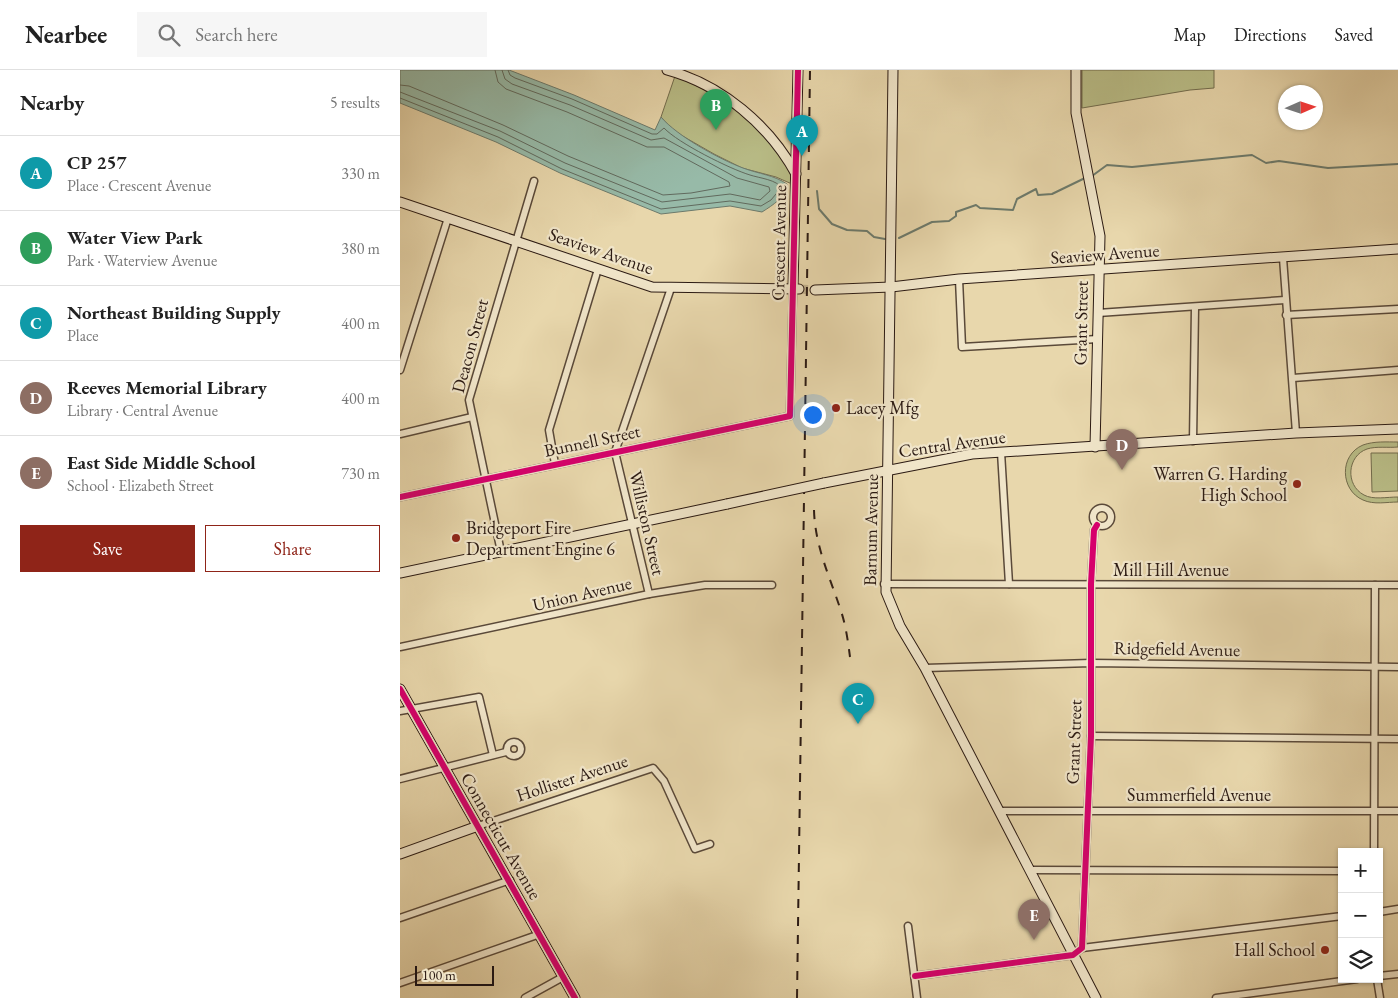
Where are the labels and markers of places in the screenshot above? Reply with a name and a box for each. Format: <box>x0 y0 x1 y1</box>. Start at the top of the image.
pin: B <box>700 89 732 130</box>
pin: A <box>786 115 818 156</box>
place label: Lacey Mfg <box>846 396 919 419</box>
marker: Lacey Mfg <box>830 402 842 414</box>
pin: D <box>1106 429 1138 470</box>
place label: Warren G. Harding High School <box>1153 462 1287 506</box>
marker: Warren G. Harding High School <box>1291 478 1303 490</box>
place label: Bridgeport Fire Department Engine 6 <box>466 516 615 560</box>
marker: Bridgeport Fire Department Engine 6 <box>450 532 462 544</box>
pin: C <box>842 683 874 724</box>
pin: E <box>1018 899 1050 940</box>
place label: Hall School <box>1234 938 1315 961</box>
marker: Hall School <box>1319 944 1331 956</box>

